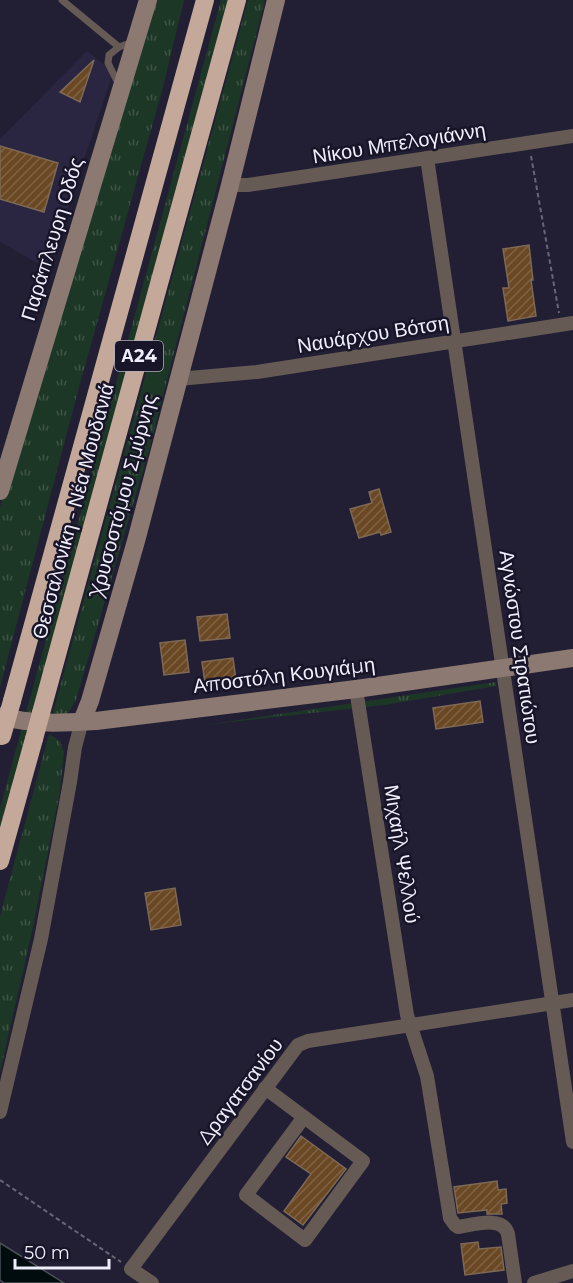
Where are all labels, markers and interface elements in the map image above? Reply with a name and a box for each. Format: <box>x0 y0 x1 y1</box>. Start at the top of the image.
street label: Νίκου Μπελογιάννη <box>311 117 487 169</box>
street label: Παράπλευρη Οδός <box>16 154 88 323</box>
street label: Ναυάρχου Βότση <box>295 310 451 358</box>
road number: Α24 <box>115 341 163 371</box>
street label: Θεσσαλονίκη - Νέα Μουδανιά <box>27 380 119 642</box>
street label: Χρυσοστόμου Σμύρνης <box>84 391 162 602</box>
street label: Αγνώστου Στρατιώτου <box>495 549 545 745</box>
street label: Αποστόλη Κουγιάμη <box>192 652 376 698</box>
street label: Μιχαήλ Ψελλού <box>379 783 425 925</box>
street label: Δραγατσανίου <box>192 1033 288 1149</box>
scale bar <box>15 1232 110 1270</box>
text: 50 m <box>24 1242 70 1264</box>

